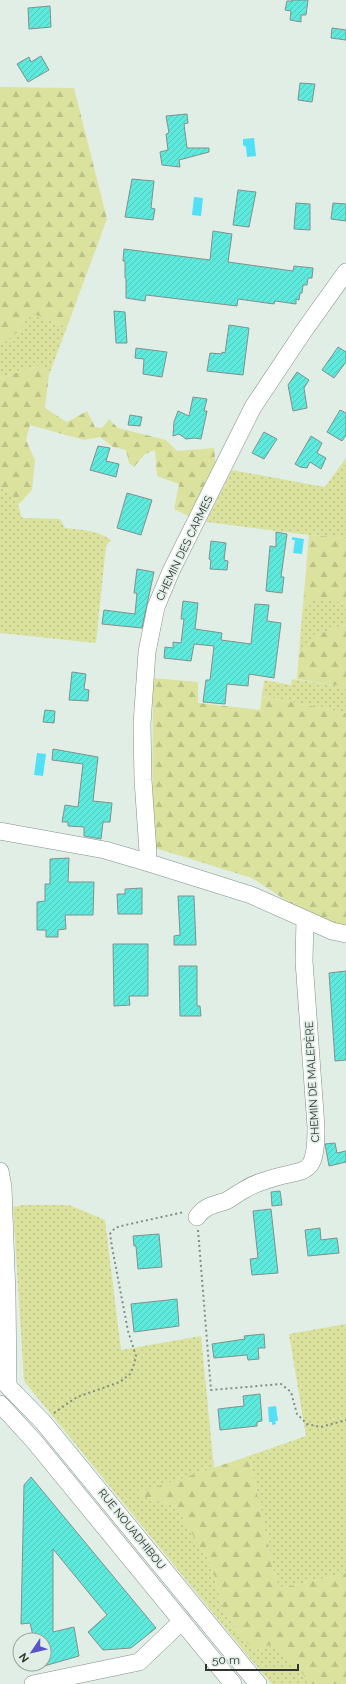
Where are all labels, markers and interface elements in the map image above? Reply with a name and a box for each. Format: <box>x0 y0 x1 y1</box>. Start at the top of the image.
street label: CHEMIN DES CARMES <box>153 493 216 603</box>
street label: CHEMIN DE MALEPÈRE <box>302 1021 322 1143</box>
street label: RUE NOUADHIBOU <box>95 1486 168 1572</box>
north arrow <box>12 1632 52 1672</box>
scale bar <box>206 1646 298 1672</box>
text: N <box>16 1650 32 1665</box>
text: 50 m <box>212 1653 240 1667</box>

